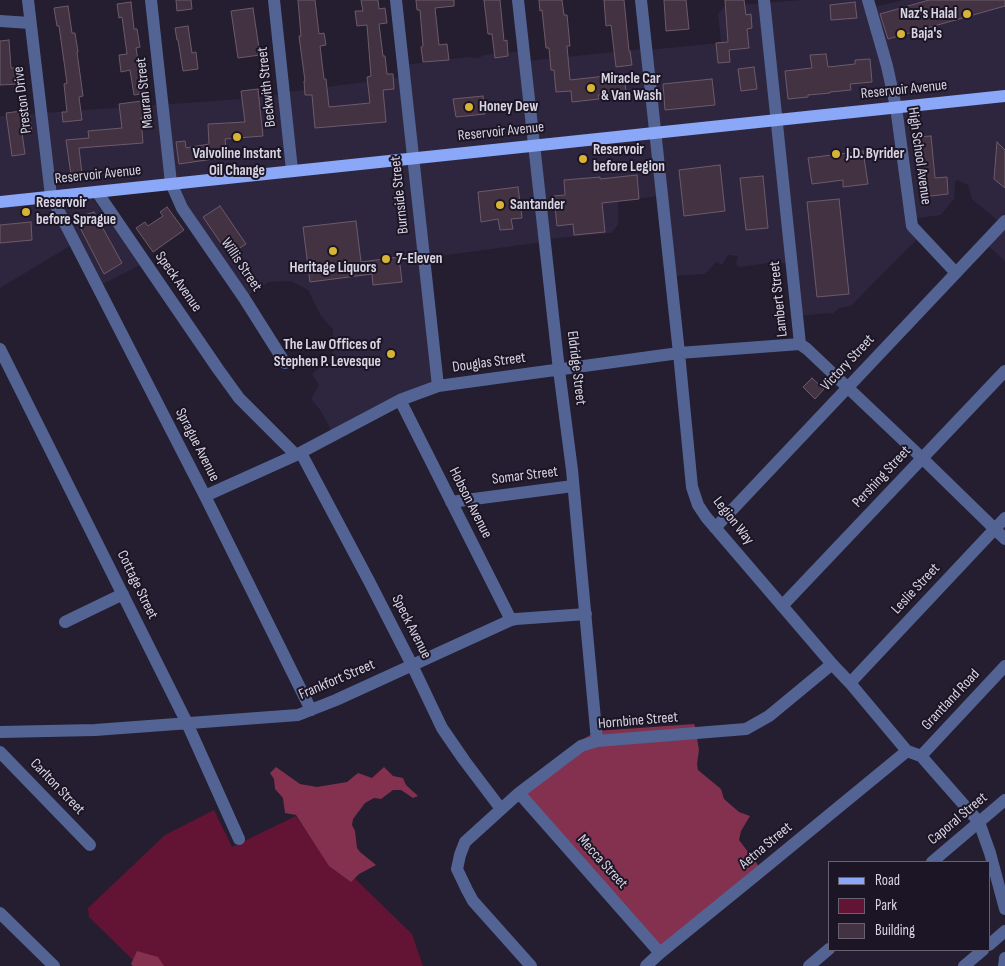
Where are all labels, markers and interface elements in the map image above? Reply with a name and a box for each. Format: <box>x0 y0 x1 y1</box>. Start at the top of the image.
place label: Naz's Halal <box>900 5 957 23</box>
marker: Naz's Halal <box>961 8 973 20</box>
place label: Baja's <box>911 25 942 43</box>
marker: Baja's <box>895 28 907 40</box>
street label: Beckwith Street <box>254 46 280 128</box>
street label: Mauran Street <box>132 57 158 129</box>
street label: Preston Drive <box>10 65 36 135</box>
place label: Miracle Car & Van Wash <box>601 70 662 105</box>
street label: Reservoir Avenue <box>860 77 948 103</box>
marker: Miracle Car & Van Wash <box>585 82 597 94</box>
place label: Honey Dew <box>479 98 538 116</box>
marker: Honey Dew <box>463 101 475 113</box>
street label: High School Avenue <box>903 106 935 206</box>
street label: Reservoir Avenue <box>457 119 545 145</box>
marker: Valvoline Instant Oil Change <box>231 131 243 143</box>
place label: Reservoir before Legion <box>593 141 665 176</box>
place label: Valvoline Instant Oil Change <box>193 145 281 180</box>
place label: J.D. Byrider <box>846 145 904 163</box>
marker: J.D. Byrider <box>830 148 842 160</box>
marker: Reservoir before Legion <box>577 153 589 165</box>
street label: Burnside Street <box>387 155 413 235</box>
street label: Reservoir Avenue <box>54 162 142 188</box>
place label: Reservoir before Sprague <box>36 194 116 229</box>
place label: Santander <box>510 196 565 214</box>
marker: Santander <box>494 199 506 211</box>
marker: Reservoir before Sprague <box>20 206 32 218</box>
street label: Willis Street <box>217 235 265 295</box>
marker: Heritage Liquors <box>327 245 339 257</box>
street label: Speck Avenue <box>151 248 205 316</box>
place label: 7-Eleven <box>396 250 443 268</box>
marker: 7-Eleven <box>380 253 392 265</box>
place label: Heritage Liquors <box>290 259 376 277</box>
street label: Lambert Street <box>766 260 792 338</box>
street label: Eldridge Street <box>563 330 589 406</box>
street label: Victory Street <box>817 331 879 395</box>
place label: The Law Offices of Stephen P. Levesque <box>274 336 381 371</box>
marker: The Law Offices of Stephen P. Levesque <box>385 348 397 360</box>
street label: Douglas Street <box>451 349 527 377</box>
street label: Sprague Avenue <box>171 405 223 485</box>
street label: Pershing Street <box>849 443 915 511</box>
street label: Somar Street <box>491 463 559 489</box>
street label: Hobson Avenue <box>444 465 496 541</box>
street label: Legion Way <box>709 493 757 549</box>
street label: Cottage Street <box>113 548 161 622</box>
street label: Leslie Street <box>888 560 944 618</box>
street label: Speck Avenue <box>387 592 435 662</box>
street label: Frankfort Street <box>296 656 378 704</box>
street label: Grantland Road <box>918 666 984 734</box>
street label: Hornbine Street <box>597 709 679 733</box>
street label: Carlton Street <box>26 755 88 819</box>
street label: Caporal Street <box>925 789 991 849</box>
street label: Aetna Street <box>736 819 796 873</box>
street label: Mecca Street <box>573 831 631 893</box>
legend <box>828 861 990 951</box>
text: Road <box>875 871 900 890</box>
text: Park <box>875 896 897 915</box>
text: Building <box>875 921 915 940</box>

